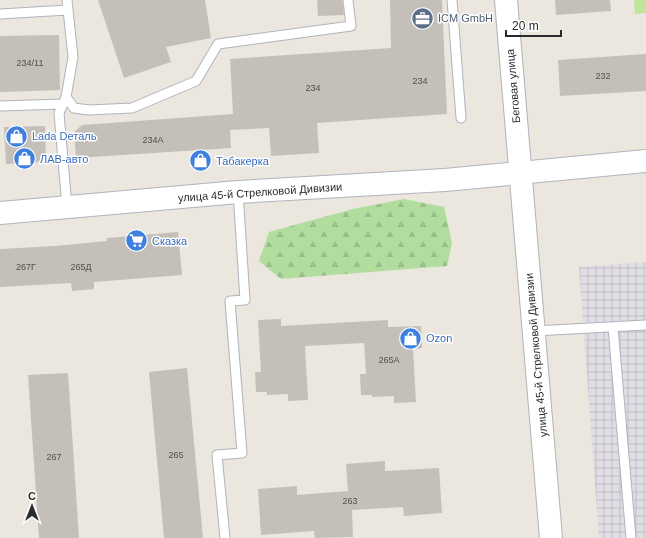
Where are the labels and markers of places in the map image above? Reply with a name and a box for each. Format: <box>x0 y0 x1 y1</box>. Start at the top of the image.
office icon: ICM GmbH <box>410 5 436 31</box>
place label: ICM GmbH <box>438 12 493 24</box>
shop icon: Lada Dеталь <box>4 123 30 149</box>
place label: Lada Dеталь <box>32 130 97 142</box>
shop icon: ЛАВ-авто <box>12 146 38 172</box>
shop icon: Табакерка <box>187 148 213 174</box>
place label: ЛАВ-авто <box>40 153 88 165</box>
place label: Табакерка <box>216 155 270 167</box>
supermarket icon: Сказка <box>124 228 150 254</box>
place label: Сказка <box>152 235 188 247</box>
shop icon: Ozon <box>397 325 423 351</box>
place label: Ozon <box>426 332 452 344</box>

